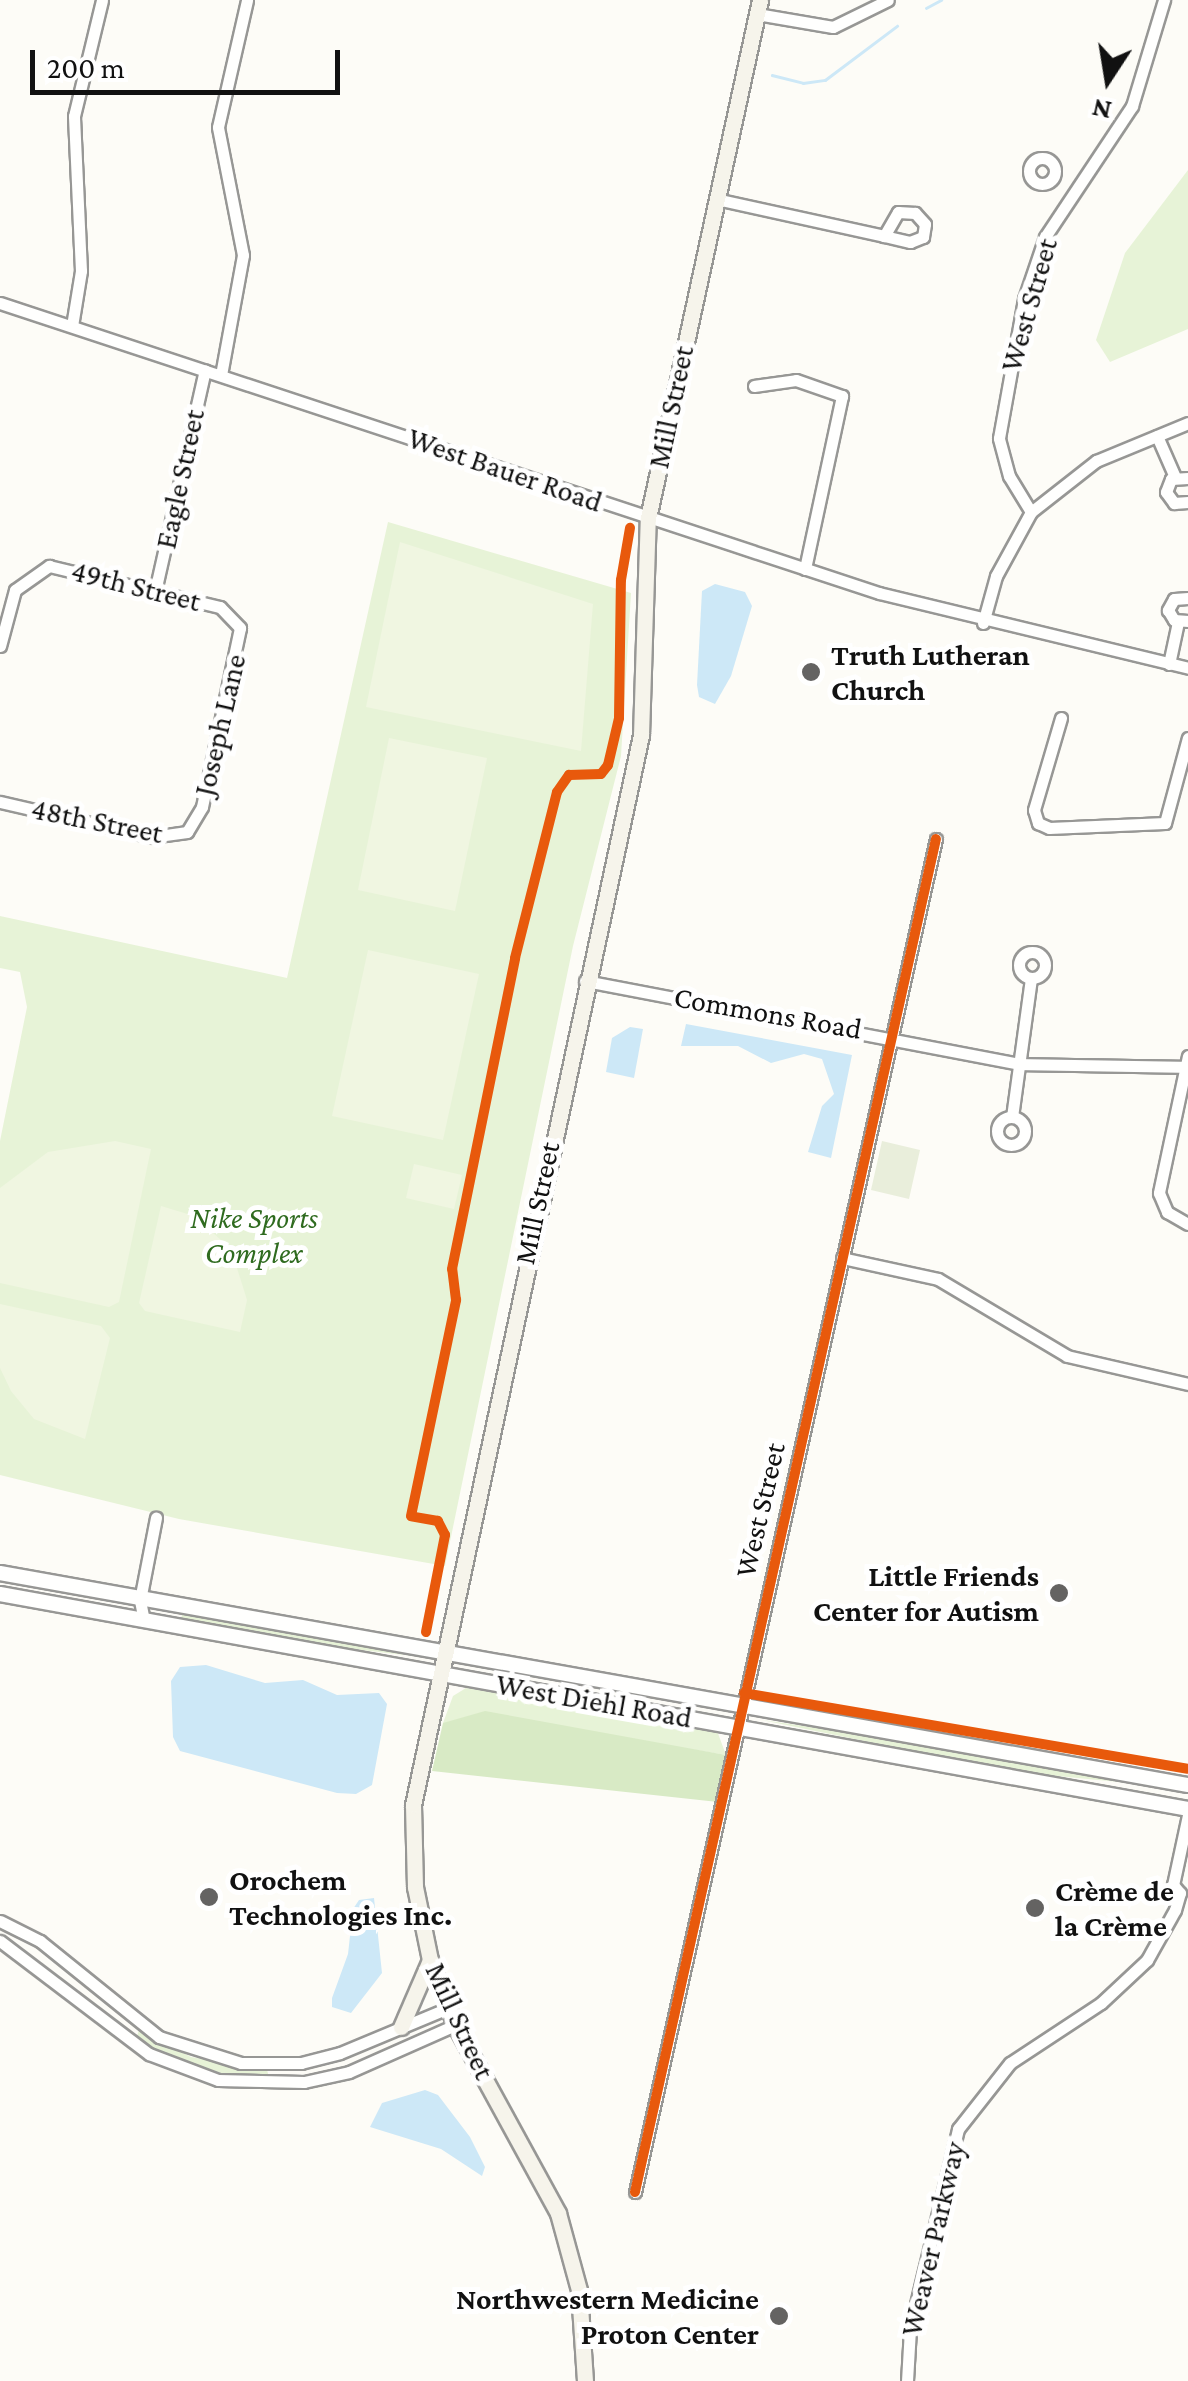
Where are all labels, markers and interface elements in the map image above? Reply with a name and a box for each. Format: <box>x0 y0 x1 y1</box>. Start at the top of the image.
scale bar <box>35 30 345 92</box>
north arrow <box>1058 30 1158 130</box>
text: 200 m <box>47 51 125 84</box>
text: N <box>1089 93 1114 127</box>
street label: West Street <box>993 234 1065 376</box>
street label: Mill Street <box>640 342 702 472</box>
street label: Eagle Street <box>148 406 212 552</box>
street label: West Bauer Road <box>403 420 607 520</box>
street label: 49th Street <box>68 553 204 619</box>
place label: Truth Lutheran Church <box>831 637 1030 708</box>
street label: Joseph Lane <box>186 651 254 799</box>
marker: Truth Lutheran Church <box>800 661 822 683</box>
street label: 48th Street <box>28 791 166 851</box>
street label: Commons Road <box>671 979 865 1047</box>
street label: Mill Street <box>506 1138 568 1268</box>
park label: Nike Sports Complex <box>190 1200 318 1270</box>
street label: West Street <box>727 1439 793 1581</box>
place label: Little Friends Center for Autism <box>813 1558 1039 1628</box>
marker: Little Friends Center for Autism <box>1048 1582 1070 1604</box>
street label: West Diehl Road <box>493 1666 695 1736</box>
place label: Orochem Technologies Inc. <box>229 1862 452 1932</box>
place label: Crème de la Crème <box>1055 1873 1174 1944</box>
marker: Orochem Technologies Inc. <box>198 1886 220 1908</box>
marker: Crème de la Crème <box>1024 1897 1046 1919</box>
street label: Mill Street <box>417 1957 503 2085</box>
street label: Weaver Parkway <box>893 2138 973 2340</box>
place label: Northwestern Medicine Proton Center <box>456 2281 759 2352</box>
marker: Northwestern Medicine Proton Center <box>768 2305 790 2327</box>

